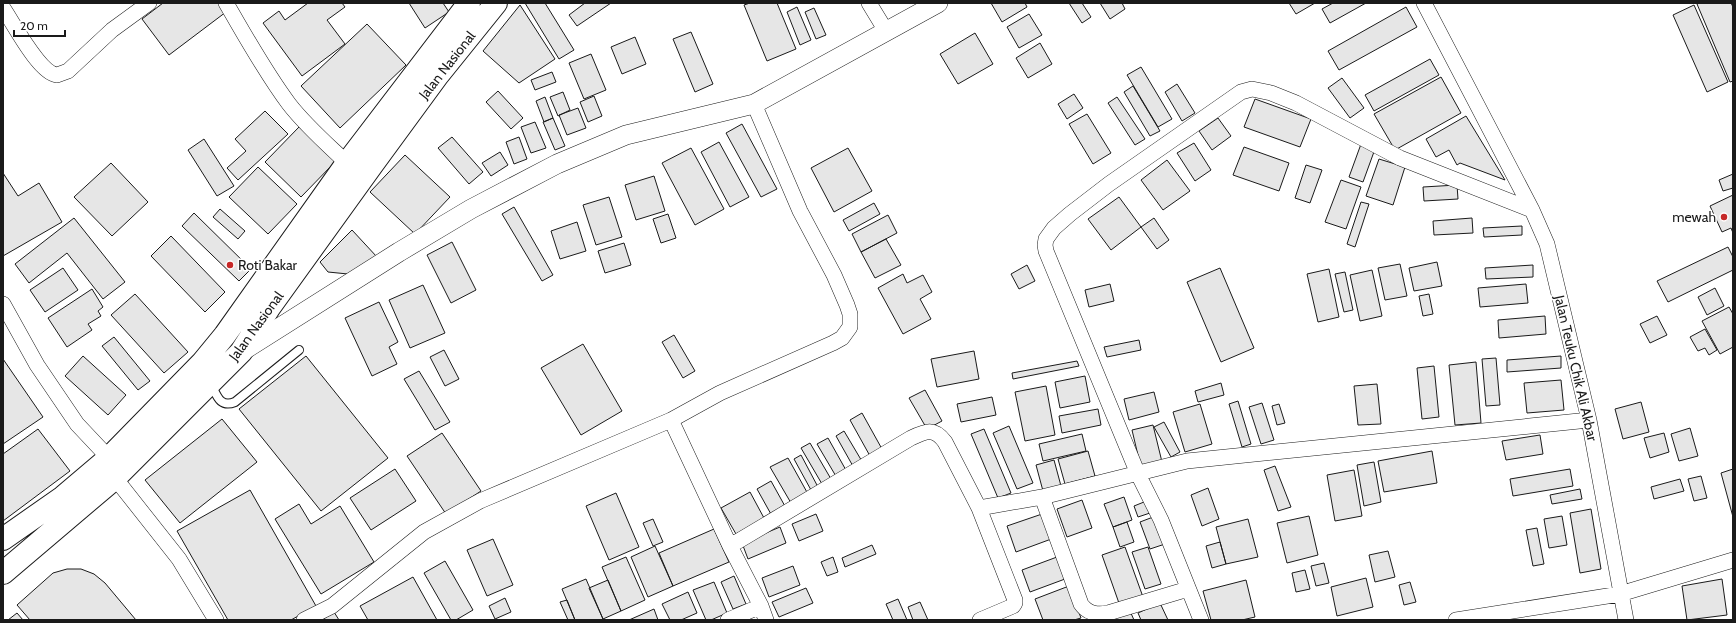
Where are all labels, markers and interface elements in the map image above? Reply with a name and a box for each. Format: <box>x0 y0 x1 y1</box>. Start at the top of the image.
scale bar <box>14 12 65 38</box>
text: 20 m <box>20 18 48 33</box>
street label: Jalan Nasional <box>414 27 480 104</box>
place label: mewah <box>1672 208 1716 226</box>
marker: mewah <box>1719 212 1729 222</box>
place label: Roti Bakar <box>238 256 298 274</box>
marker: Roti Bakar <box>225 260 235 270</box>
street label: Jalan Nasional <box>224 287 288 365</box>
street label: Jalan Teuku Chik Ali Akbar <box>1550 292 1602 443</box>

